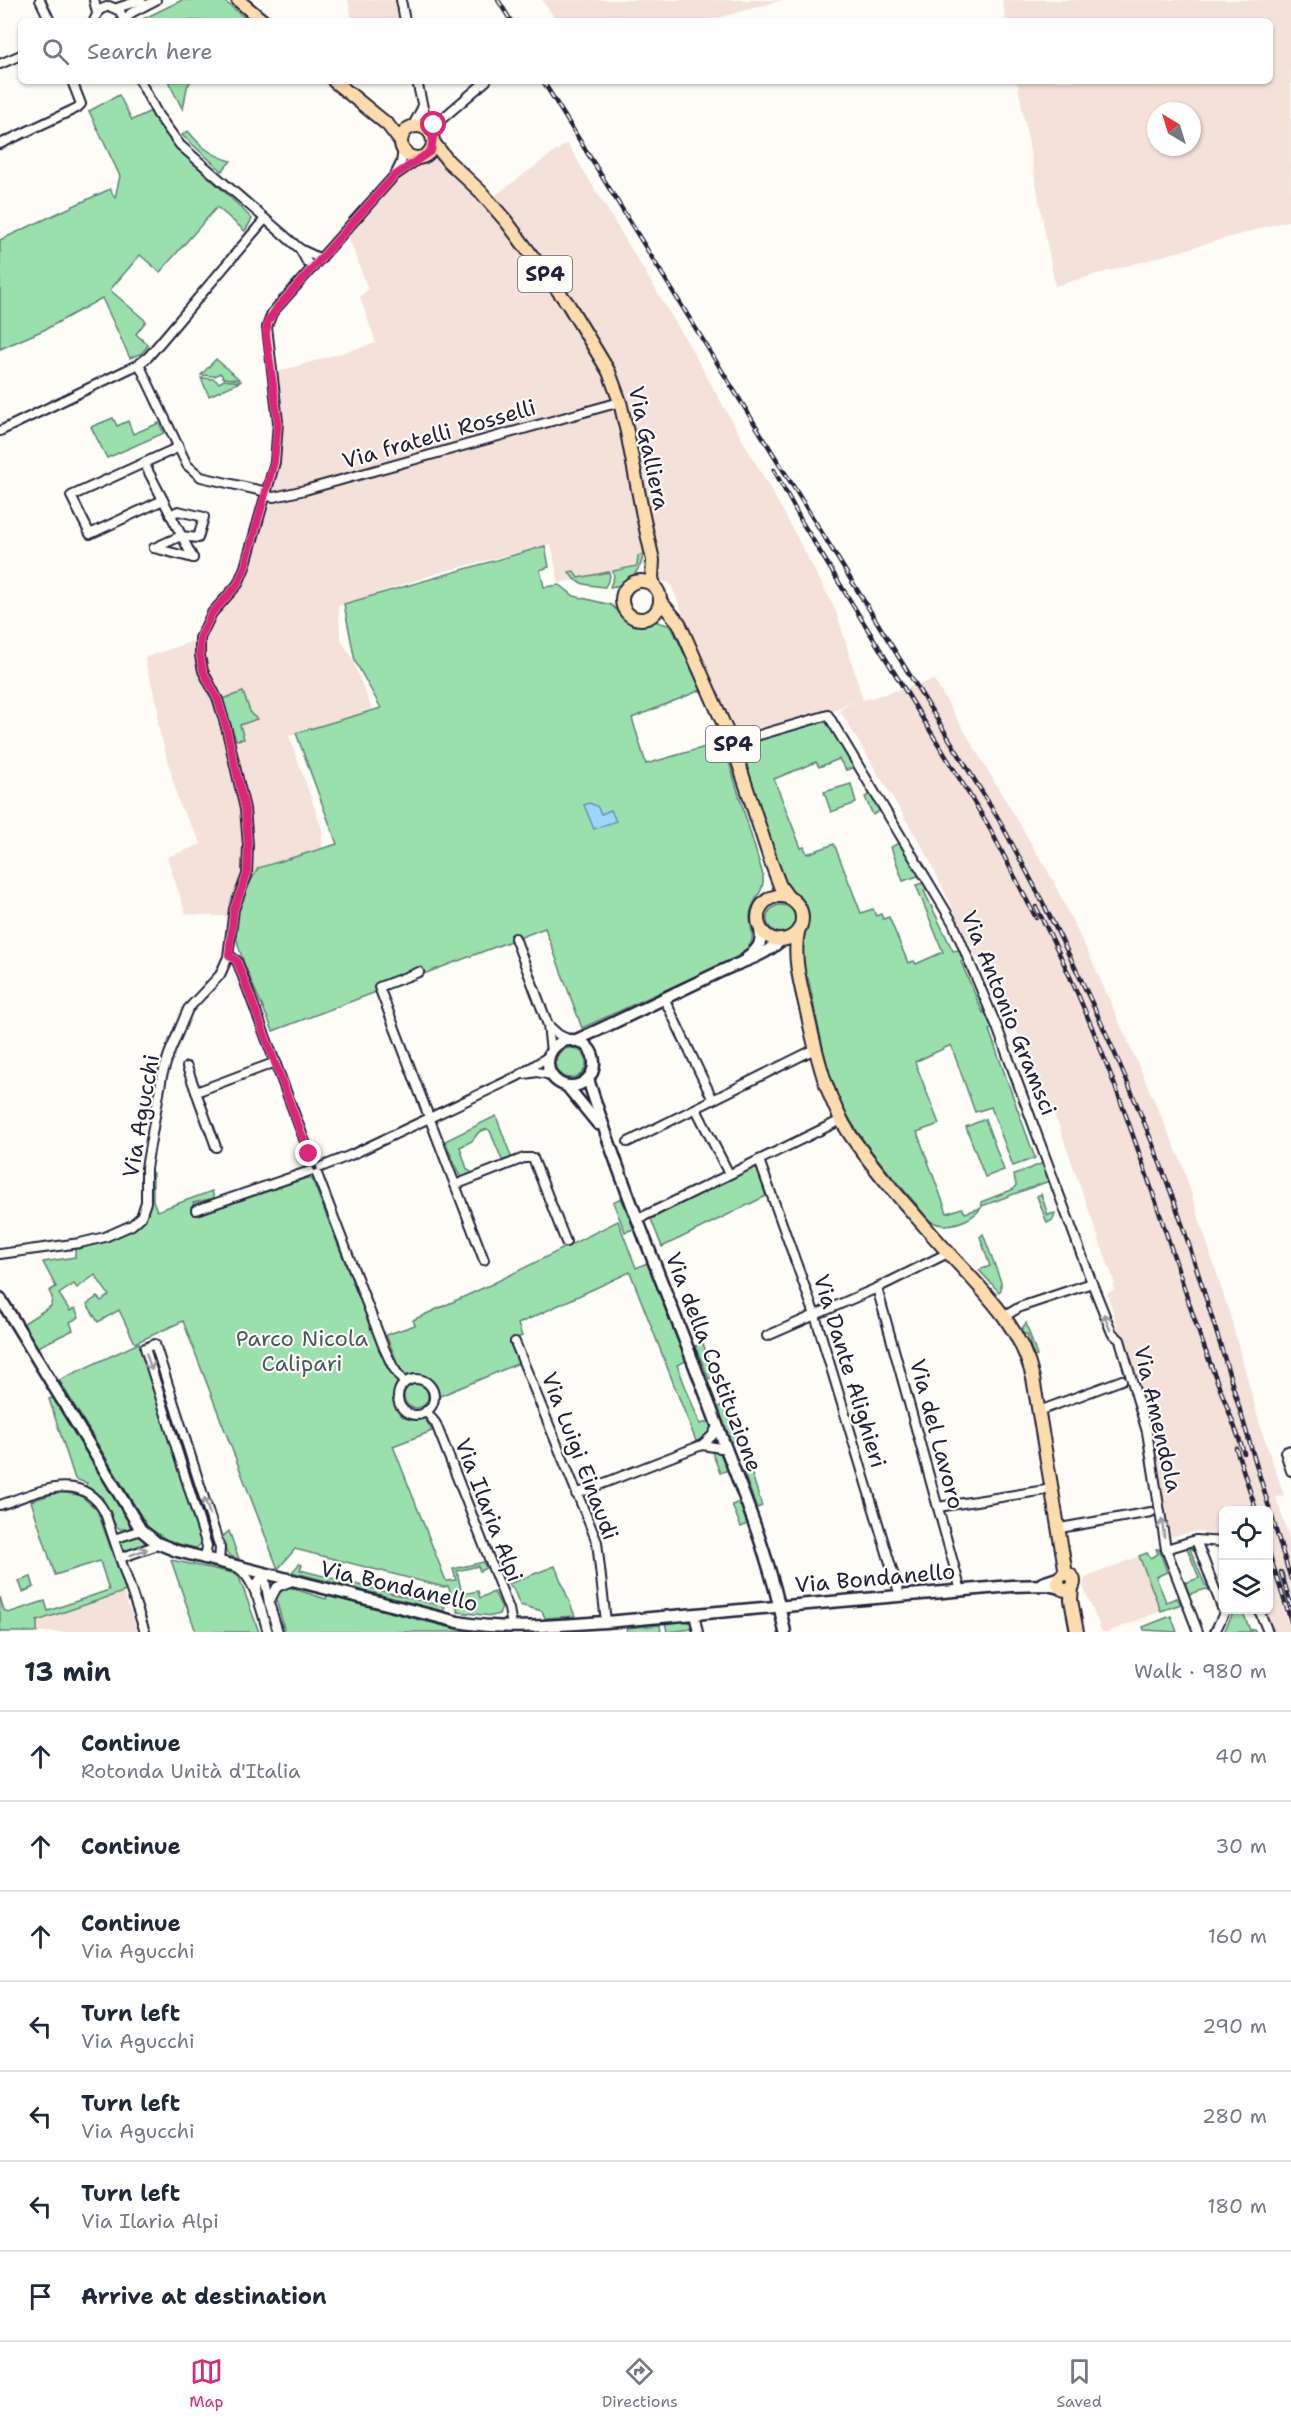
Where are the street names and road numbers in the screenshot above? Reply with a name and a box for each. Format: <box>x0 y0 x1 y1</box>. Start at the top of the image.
road number: SP4 <box>518 256 572 292</box>
street label: Via Galliera <box>622 384 676 513</box>
street label: Via fratelli Rosselli <box>339 392 539 476</box>
road number: SP4 <box>706 726 760 762</box>
street label: Via Antonio Gramsci <box>955 906 1063 1120</box>
street label: Via Agucchi <box>116 1052 166 1180</box>
street label: Via della Costituzione <box>659 1248 769 1476</box>
street label: Via Dante Alighieri <box>807 1271 893 1471</box>
street label: Via Amendola <box>1127 1343 1189 1495</box>
street label: Via del Lavoro <box>903 1356 971 1512</box>
street label: Via Luigi Einaudi <box>535 1368 625 1544</box>
street label: Via Ilaria Alpi <box>448 1434 530 1586</box>
street label: Via Bondanello <box>317 1554 481 1618</box>
street label: Via Bondanello <box>794 1557 956 1599</box>

